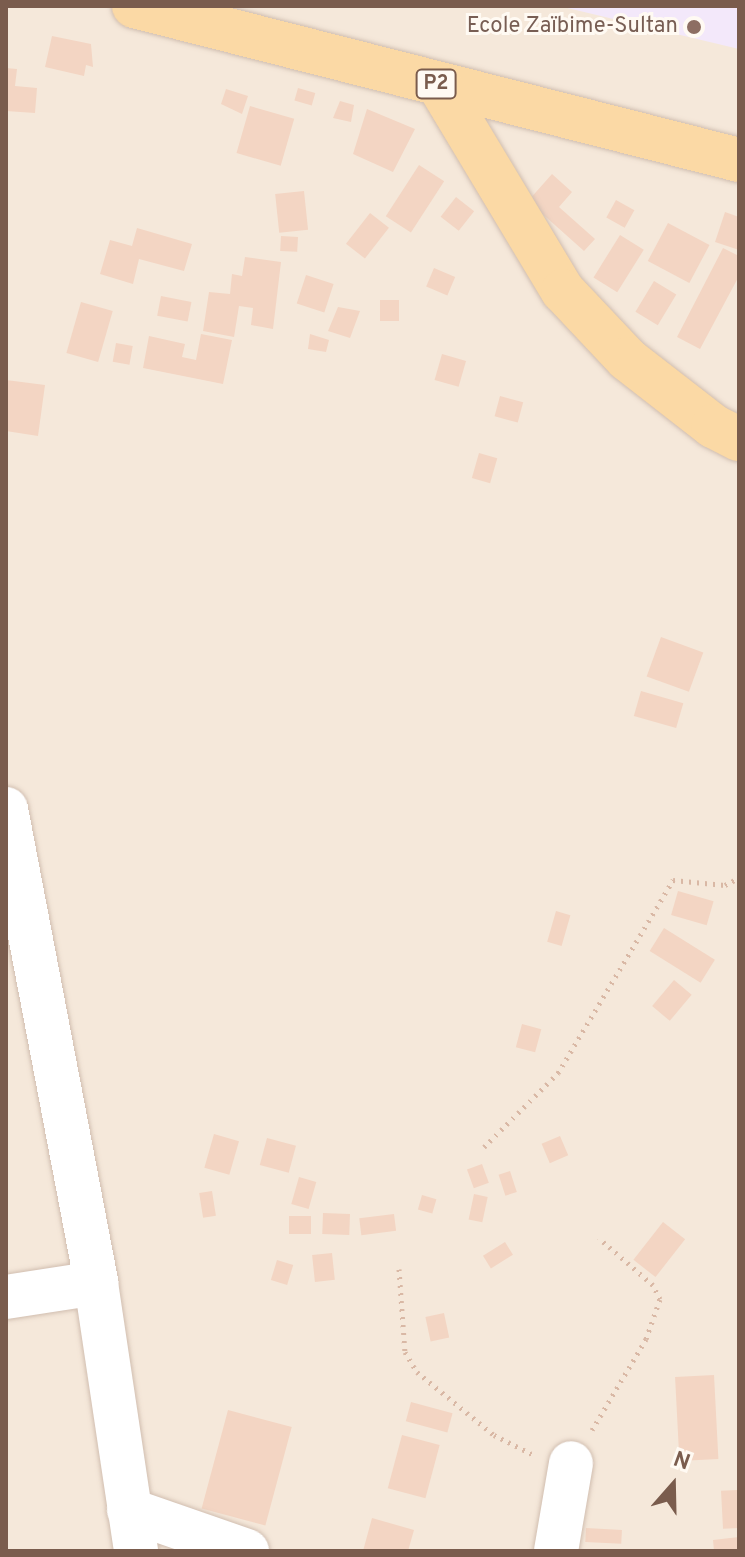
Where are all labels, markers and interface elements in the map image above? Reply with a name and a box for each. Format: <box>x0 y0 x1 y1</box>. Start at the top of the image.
place label: Ecole Zaïbime-Sultan <box>467 14 678 40</box>
marker: Ecole Zaïbime-Sultan <box>685 18 703 36</box>
road number: P2 <box>414 68 458 100</box>
north arrow <box>633 1445 713 1525</box>
text: N <box>669 1447 693 1477</box>

